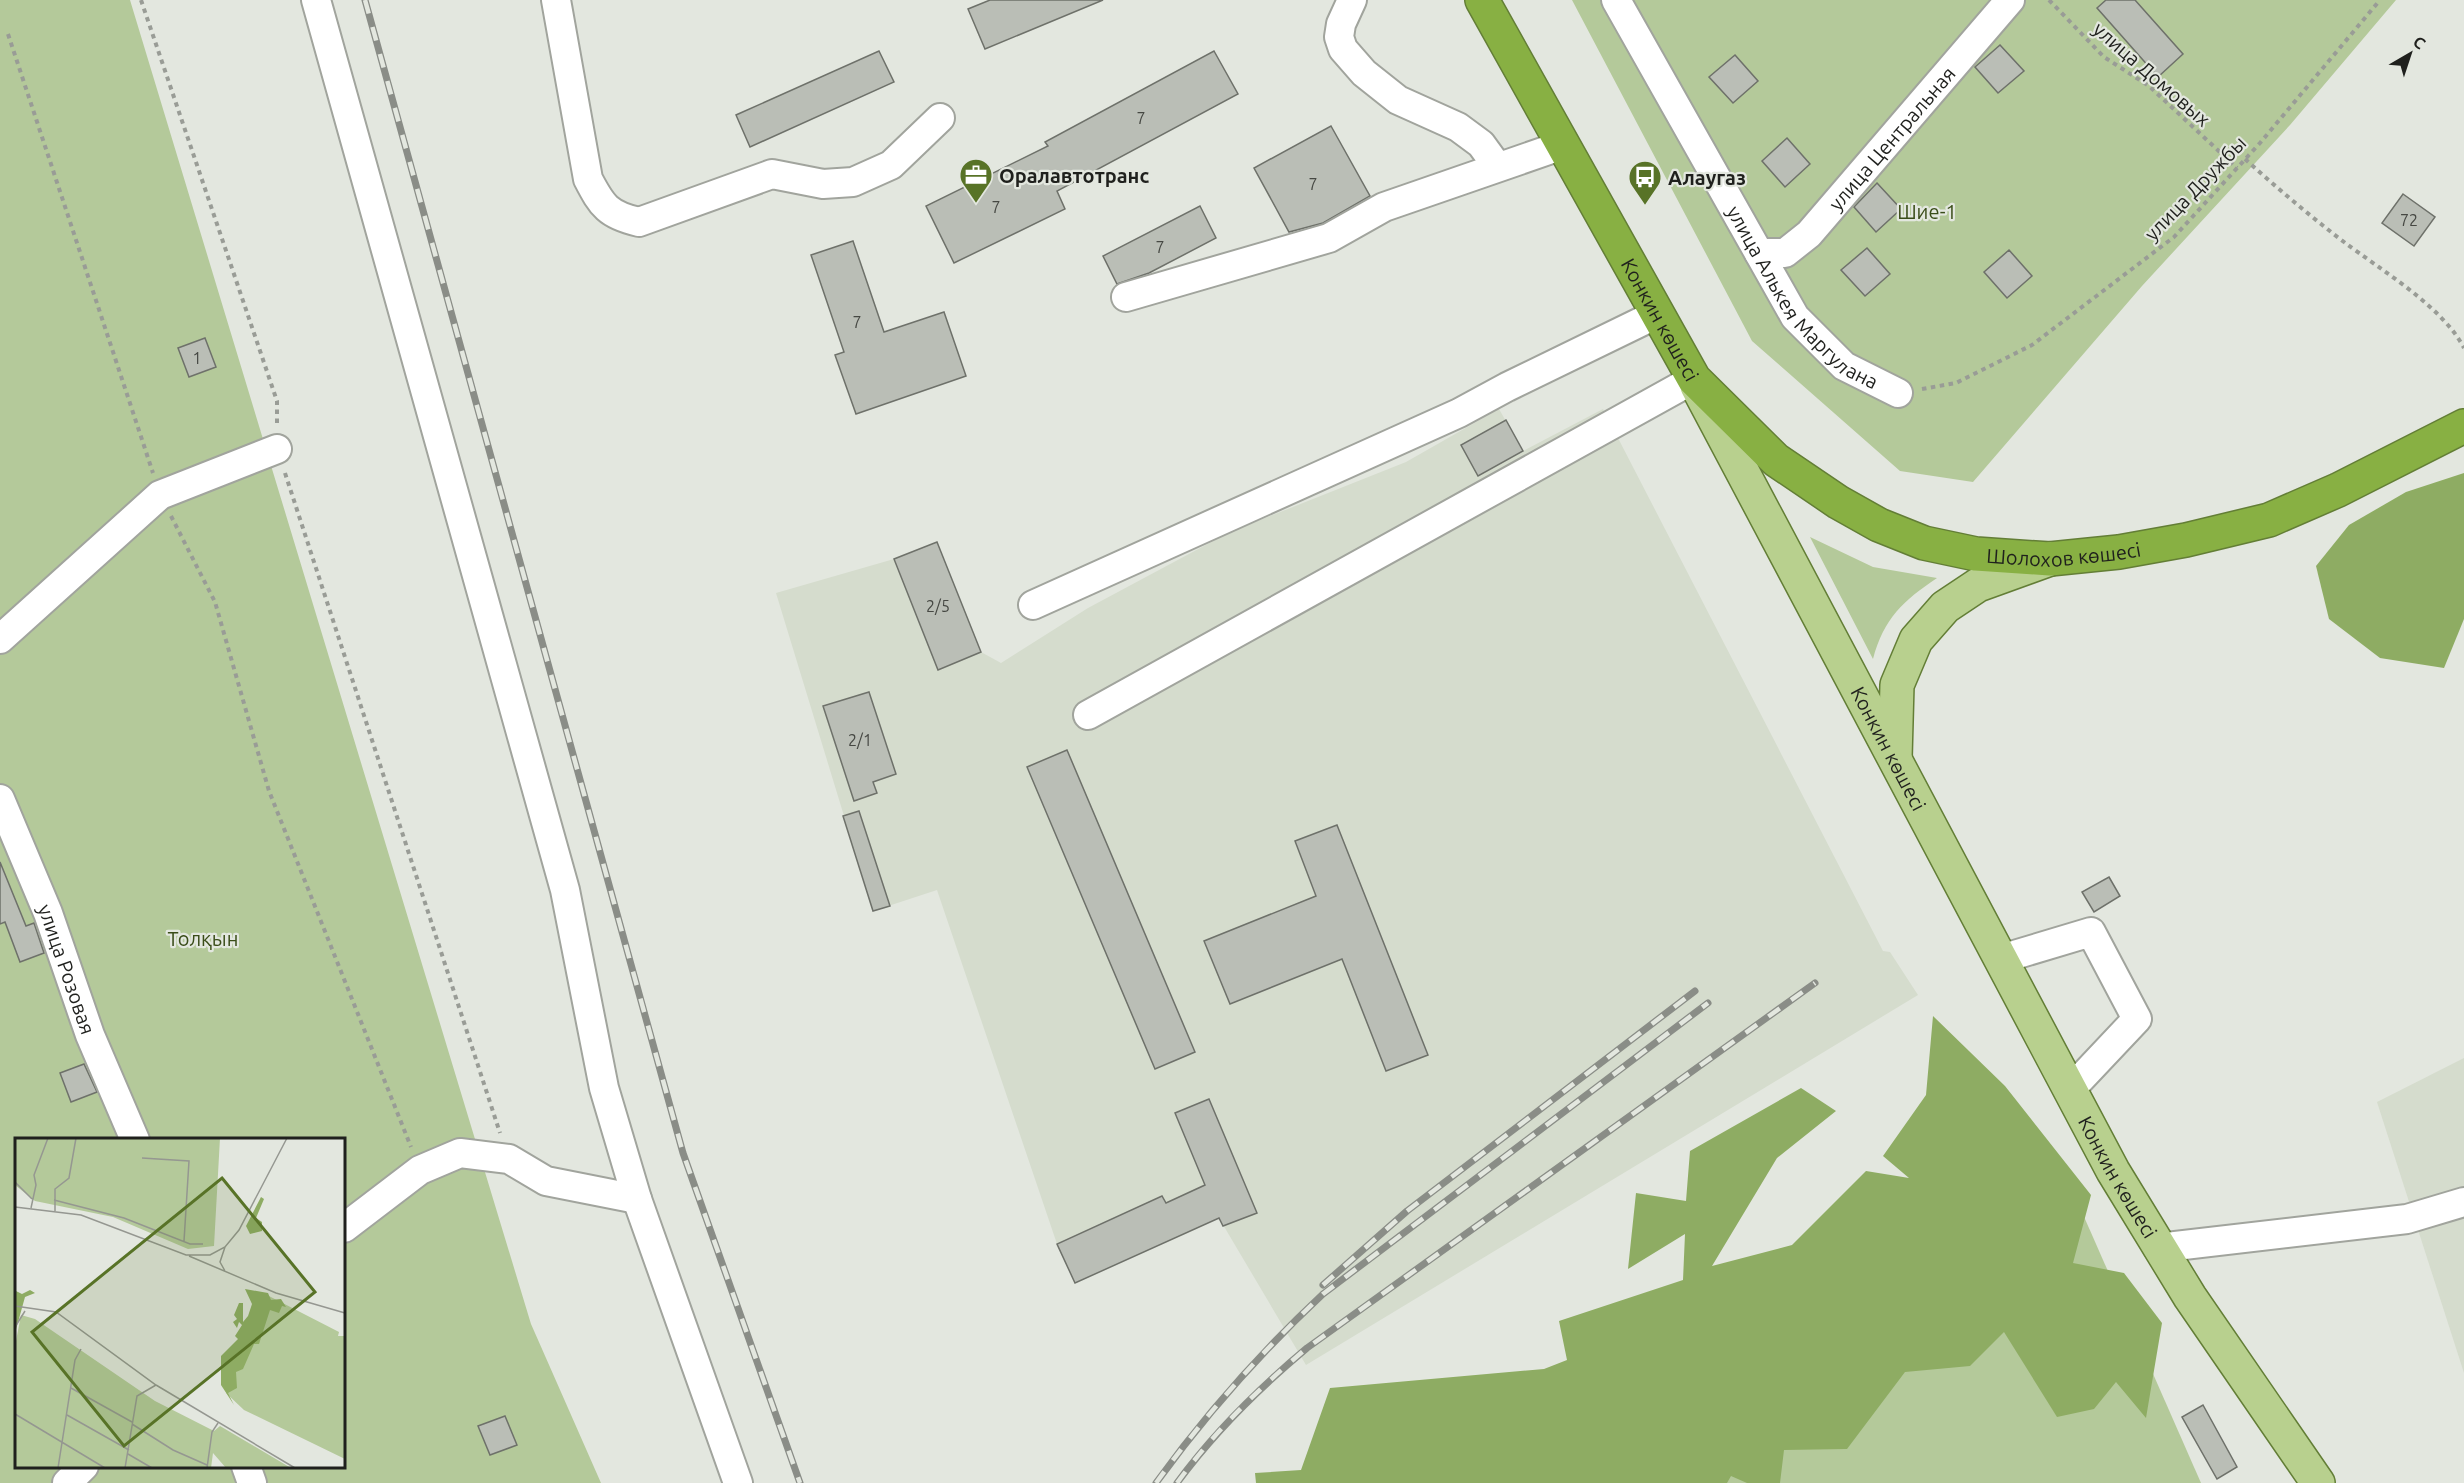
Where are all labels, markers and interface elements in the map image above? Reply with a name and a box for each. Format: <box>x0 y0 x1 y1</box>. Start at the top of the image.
street label: улица Домовых <box>2089 17 2215 131</box>
north arrow <box>2380 24 2440 84</box>
text: С <box>2410 32 2429 53</box>
street label: улица Центральная <box>1823 62 1959 215</box>
house number: 7 <box>1136 109 1146 127</box>
street label: улица Дружбы <box>2139 131 2251 245</box>
office icon: Оралавтотранс <box>958 157 994 204</box>
bus stop icon: Алаугаз <box>1627 159 1663 206</box>
place label: Оралавтотранс <box>999 164 1149 187</box>
place label: Алаугаз <box>1668 166 1746 189</box>
house number: 7 <box>1308 175 1318 193</box>
house number: 7 <box>991 198 1001 216</box>
park label: Шие-1 <box>1897 200 1957 223</box>
street label: улица Алькея Маргулана <box>1723 201 1882 393</box>
house number: 72 <box>2400 211 2418 229</box>
house number: 7 <box>1155 238 1165 256</box>
street label: Конкин көшесі <box>1617 254 1704 385</box>
house number: 7 <box>852 313 862 331</box>
house number: 1 <box>192 349 202 367</box>
street label: Шолохов көшесі <box>1986 537 2142 571</box>
house number: 2/5 <box>926 597 950 615</box>
street label: Конкин көшесі <box>1847 682 1931 814</box>
house number: 2/1 <box>848 731 872 749</box>
street label: улица Розовая <box>34 901 100 1037</box>
park label: Толқын <box>168 927 238 950</box>
street label: Конкин көшесі <box>2074 1112 2162 1242</box>
inset map <box>15 1138 345 1468</box>

